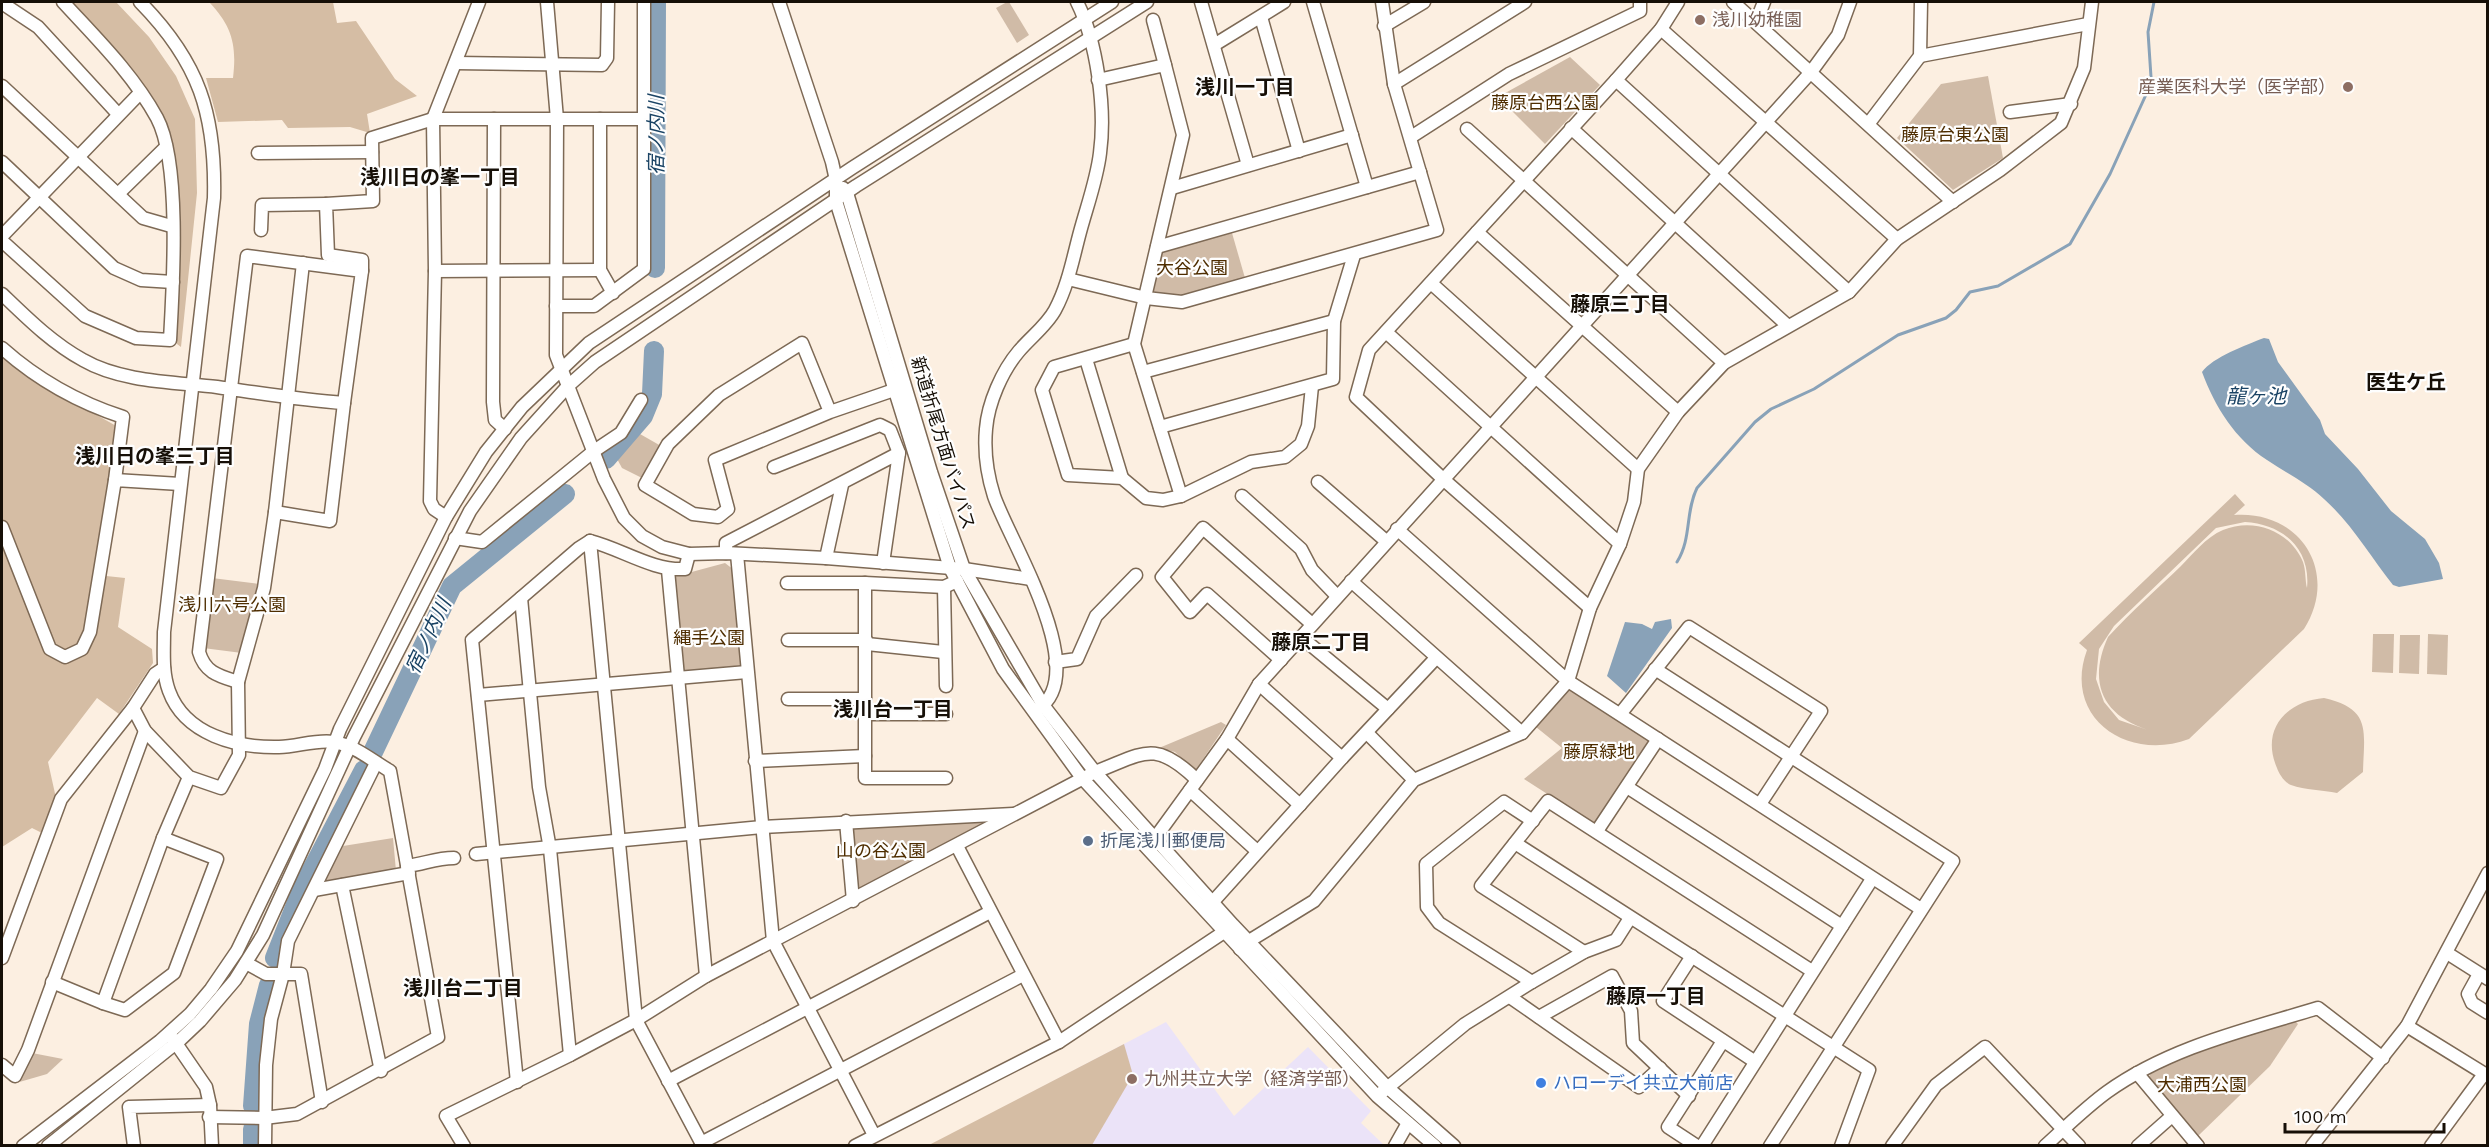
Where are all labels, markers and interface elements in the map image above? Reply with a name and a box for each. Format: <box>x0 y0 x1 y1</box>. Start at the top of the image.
place label: 浅川幼稚園 <box>1712 9 1802 30</box>
marker: 浅川幼稚園 <box>1693 13 1707 27</box>
district label: 浅川一丁目 <box>1195 75 1295 99</box>
place label: 産業医科大学（医学部） <box>2138 76 2336 97</box>
marker: 産業医科大学（医学部） <box>2341 80 2355 94</box>
park label: 藤原台西公園 <box>1491 92 1599 113</box>
water label: 宿ノ内川 <box>644 93 668 175</box>
park label: 藤原台東公園 <box>1901 124 2009 145</box>
district label: 浅川日の峯一丁目 <box>360 165 520 189</box>
park label: 大谷公園 <box>1156 257 1228 278</box>
district label: 藤原三丁目 <box>1570 292 1670 316</box>
street label: 新道折尾方面バイパス <box>907 354 980 532</box>
district label: 医生ケ丘 <box>2366 370 2446 394</box>
water label: 龍ヶ池 <box>2226 384 2288 408</box>
district label: 浅川日の峯三丁目 <box>75 444 235 468</box>
water label: 宿ノ内川 <box>400 593 457 677</box>
park label: 浅川六号公園 <box>178 594 286 615</box>
park label: 縄手公園 <box>673 627 745 648</box>
district label: 藤原二丁目 <box>1271 630 1371 654</box>
district label: 浅川台一丁目 <box>833 697 953 721</box>
park label: 藤原緑地 <box>1563 741 1635 762</box>
place label: 折尾浅川郵便局 <box>1100 830 1226 851</box>
marker: 折尾浅川郵便局 <box>1081 834 1095 848</box>
park label: 山の谷公園 <box>836 840 926 861</box>
district label: 浅川台二丁目 <box>403 976 523 1000</box>
district label: 藤原一丁目 <box>1606 984 1706 1008</box>
place label: 九州共立大学（経済学部） <box>1144 1068 1360 1089</box>
marker: 九州共立大学（経済学部） <box>1125 1072 1139 1086</box>
place label: ハローデイ共立大前店 <box>1553 1072 1733 1093</box>
park label: 大浦西公園 <box>2157 1074 2247 1095</box>
marker: ハローデイ共立大前店 <box>1534 1076 1548 1090</box>
scale bar <box>2285 1096 2444 1134</box>
text: 100 m <box>2294 1106 2347 1127</box>

